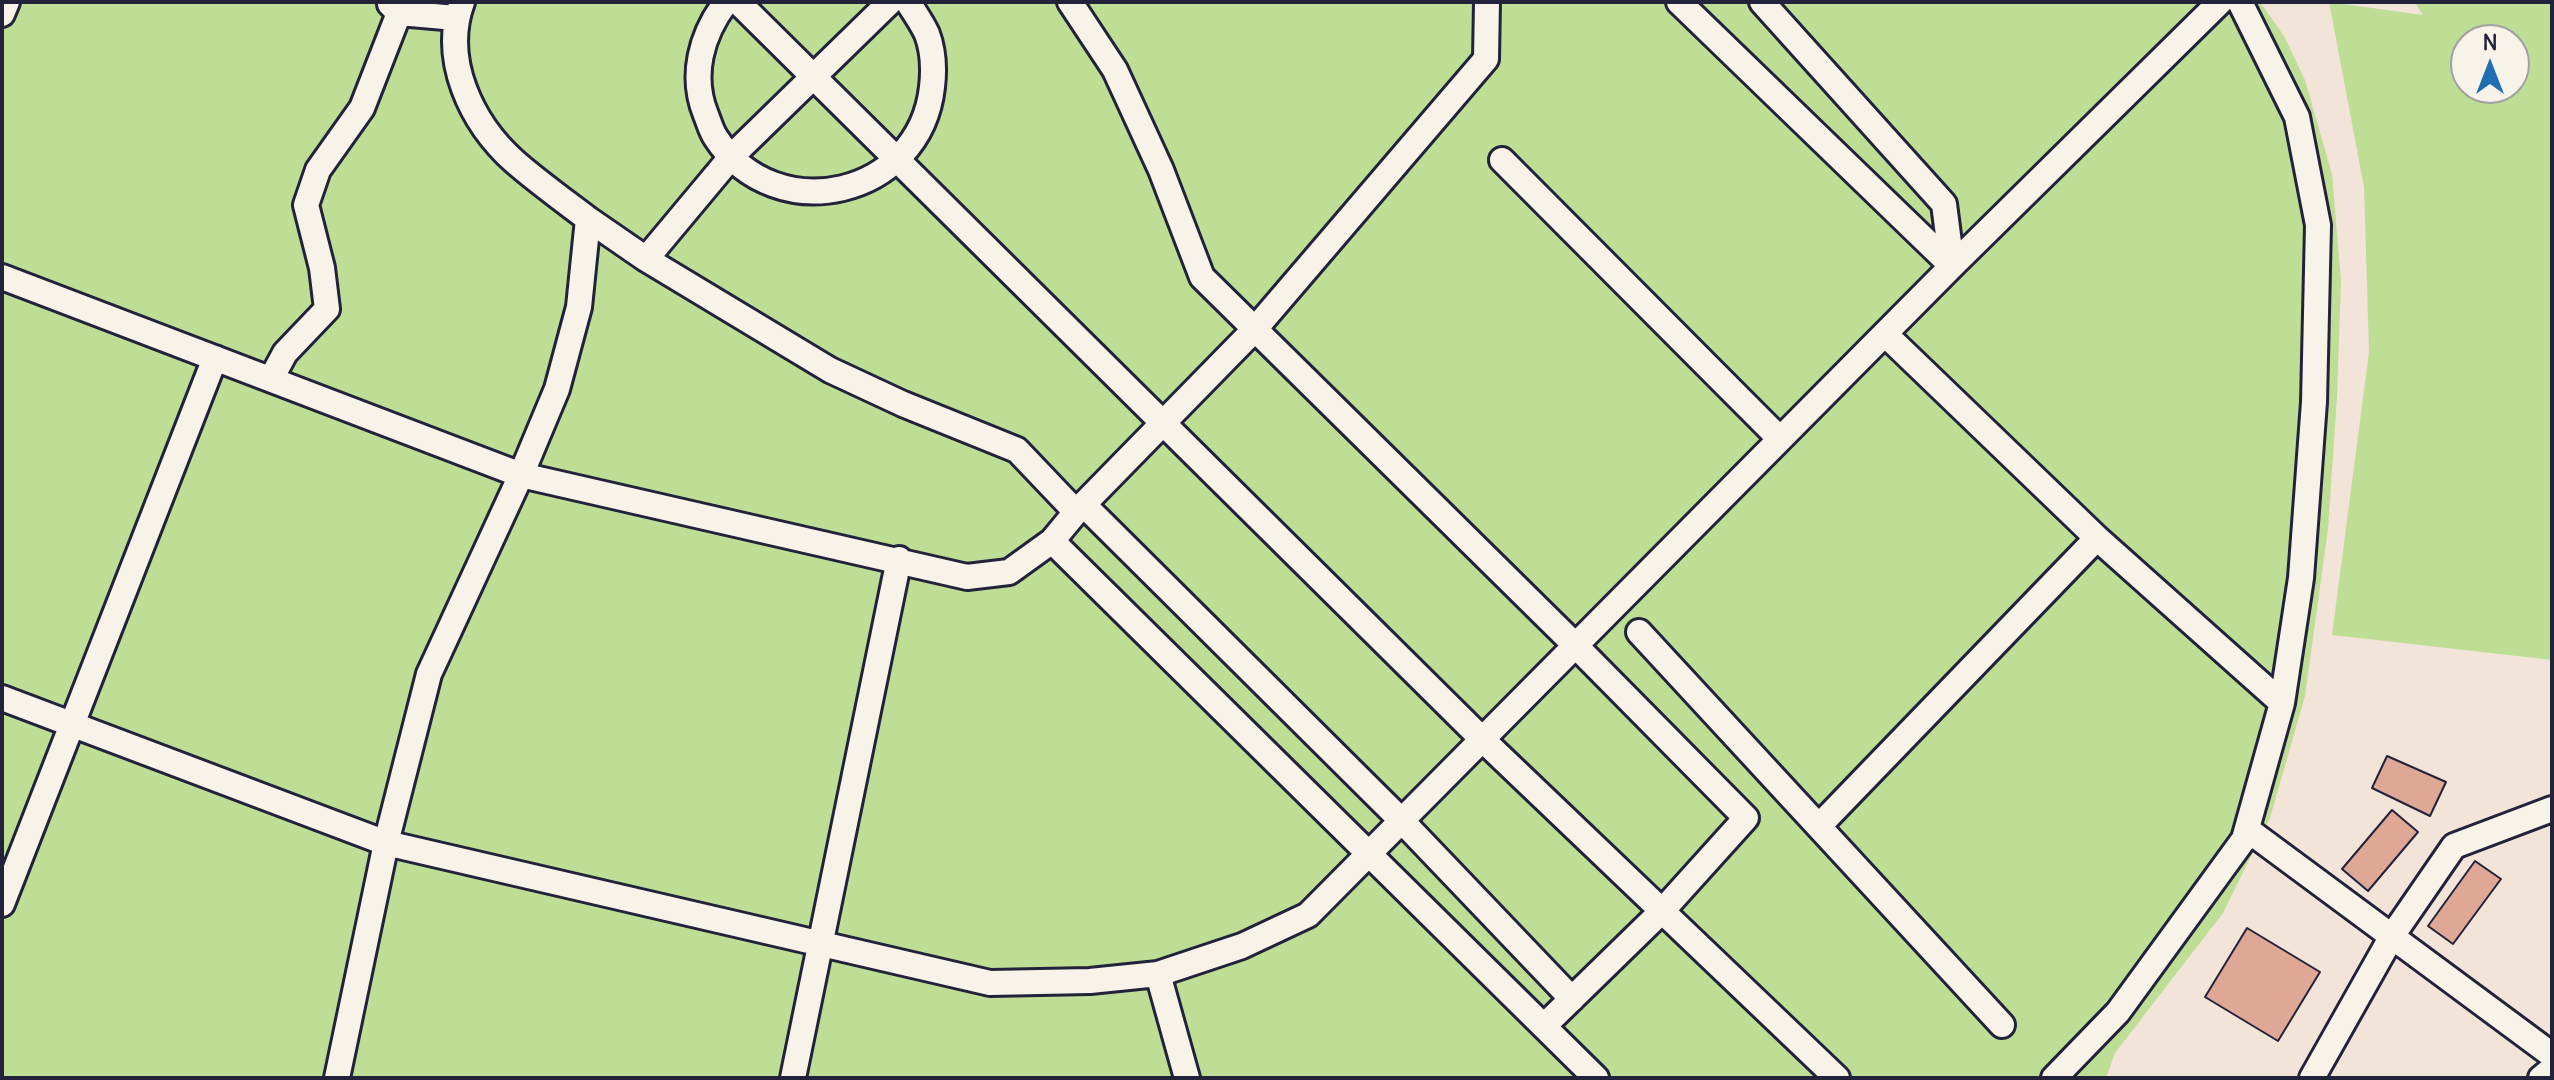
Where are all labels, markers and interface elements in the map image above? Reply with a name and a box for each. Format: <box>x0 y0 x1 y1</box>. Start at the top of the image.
north arrow <box>2450 24 2530 104</box>
text: N <box>2482 28 2498 56</box>

